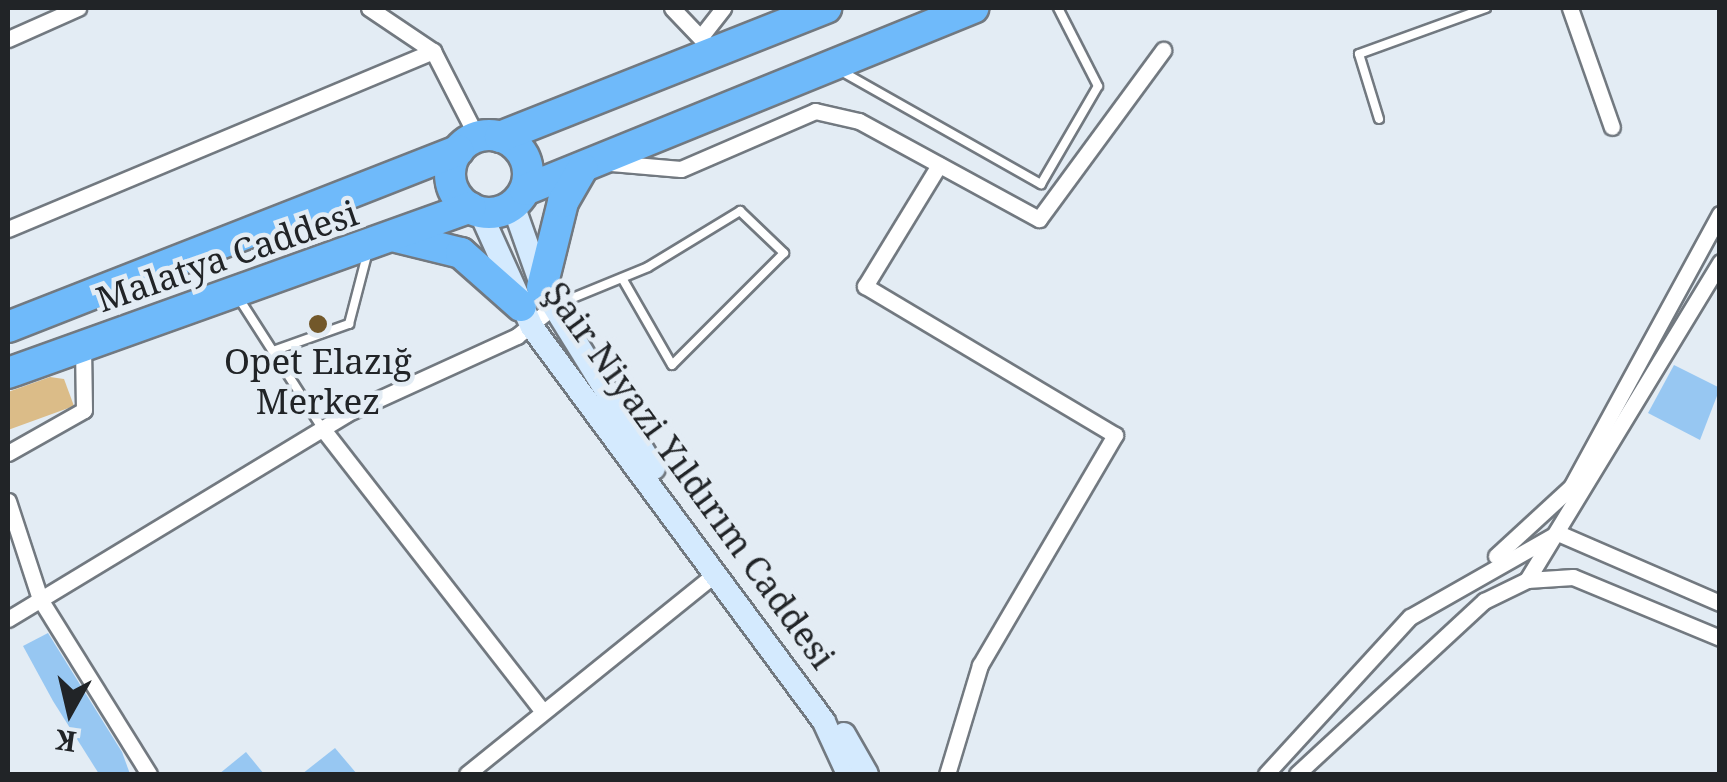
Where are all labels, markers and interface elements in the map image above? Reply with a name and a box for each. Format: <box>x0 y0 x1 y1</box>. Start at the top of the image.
street label: Malatya Caddesi <box>91 192 363 320</box>
street label: Şair Niyazi Yıldırım Caddesi <box>536 274 844 676</box>
marker: Opet Elazığ Merkez <box>307 313 329 335</box>
place label: Opet Elazığ Merkez <box>224 340 412 422</box>
north arrow <box>20 662 120 762</box>
text: K <box>53 721 79 762</box>

